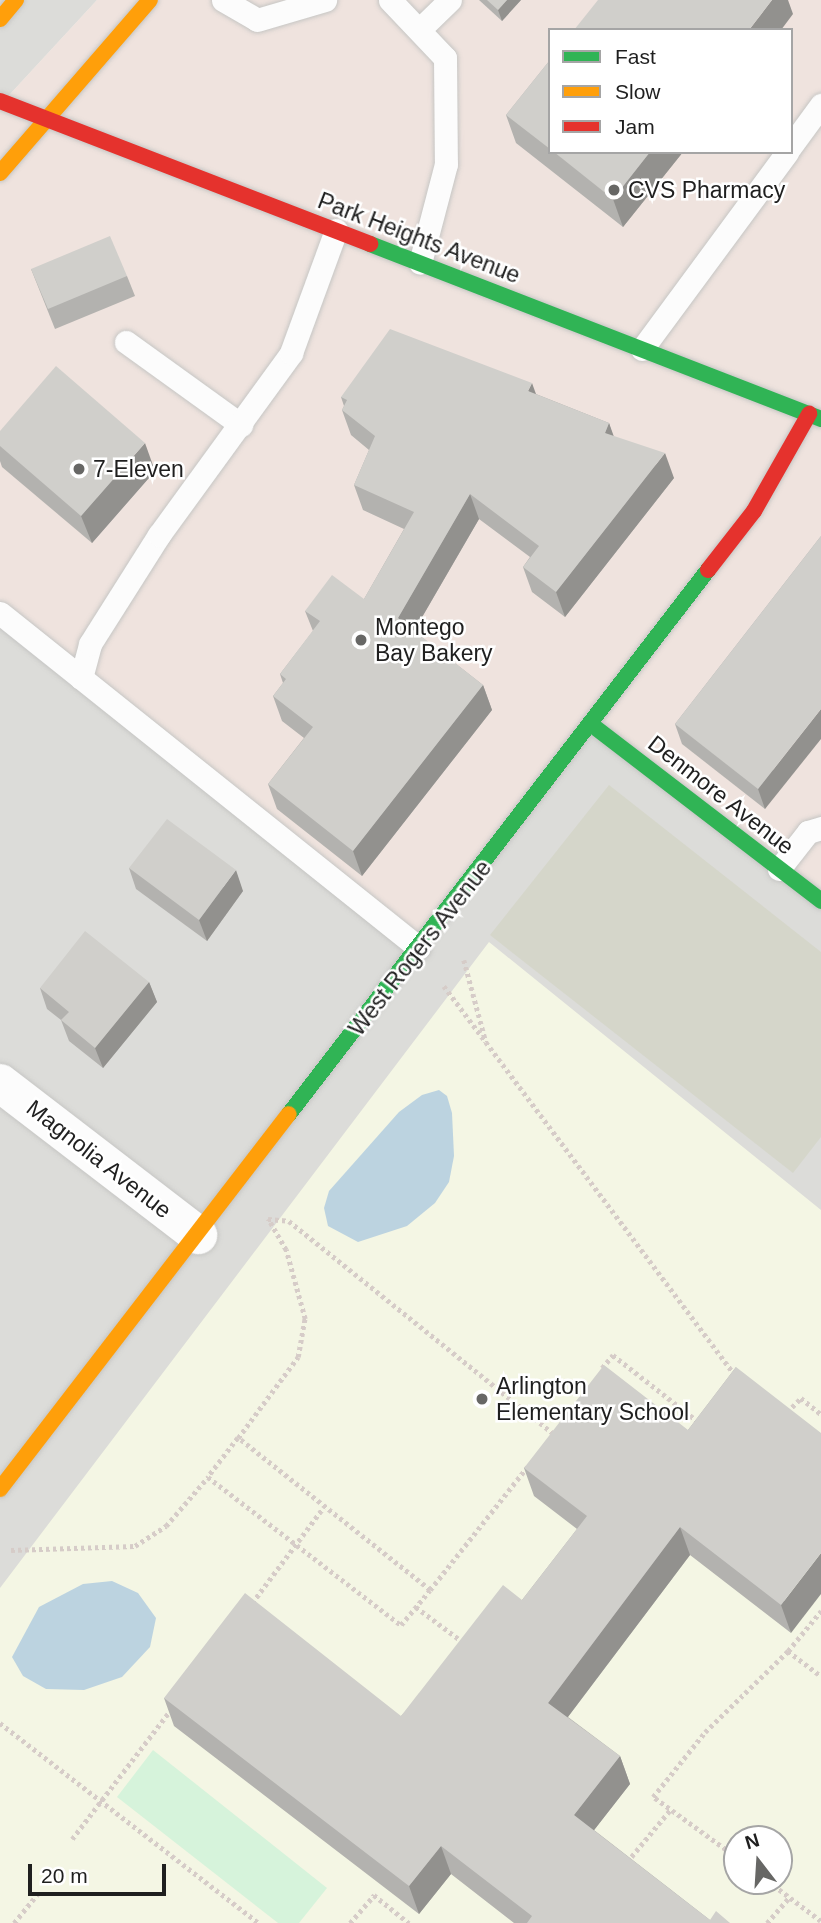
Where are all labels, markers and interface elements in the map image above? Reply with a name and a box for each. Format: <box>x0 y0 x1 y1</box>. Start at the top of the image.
legend <box>548 28 793 154</box>
text: Fast <box>615 45 656 68</box>
text: Slow <box>615 80 661 103</box>
text: Jam <box>615 115 655 138</box>
place label: CVS Pharmacy <box>628 176 785 204</box>
marker: CVS Pharmacy <box>606 182 622 198</box>
street label: Park Heights Avenue <box>313 186 525 290</box>
place label: 7-Eleven <box>93 455 184 483</box>
marker: 7-Eleven <box>71 461 87 477</box>
place label: Montego Bay Bakery <box>375 613 493 667</box>
marker: Montego Bay Bakery <box>353 632 369 648</box>
street label: Denmore Avenue <box>642 729 800 861</box>
street label: West Rogers Avenue <box>342 854 498 1042</box>
street label: Magnolia Avenue <box>21 1094 177 1224</box>
place label: Arlington Elementary School <box>496 1372 689 1426</box>
marker: Arlington Elementary School <box>474 1391 490 1407</box>
north arrow <box>723 1825 793 1895</box>
text: N <box>743 1829 762 1853</box>
scale bar <box>32 1850 170 1894</box>
text: 20 m <box>41 1864 88 1887</box>

